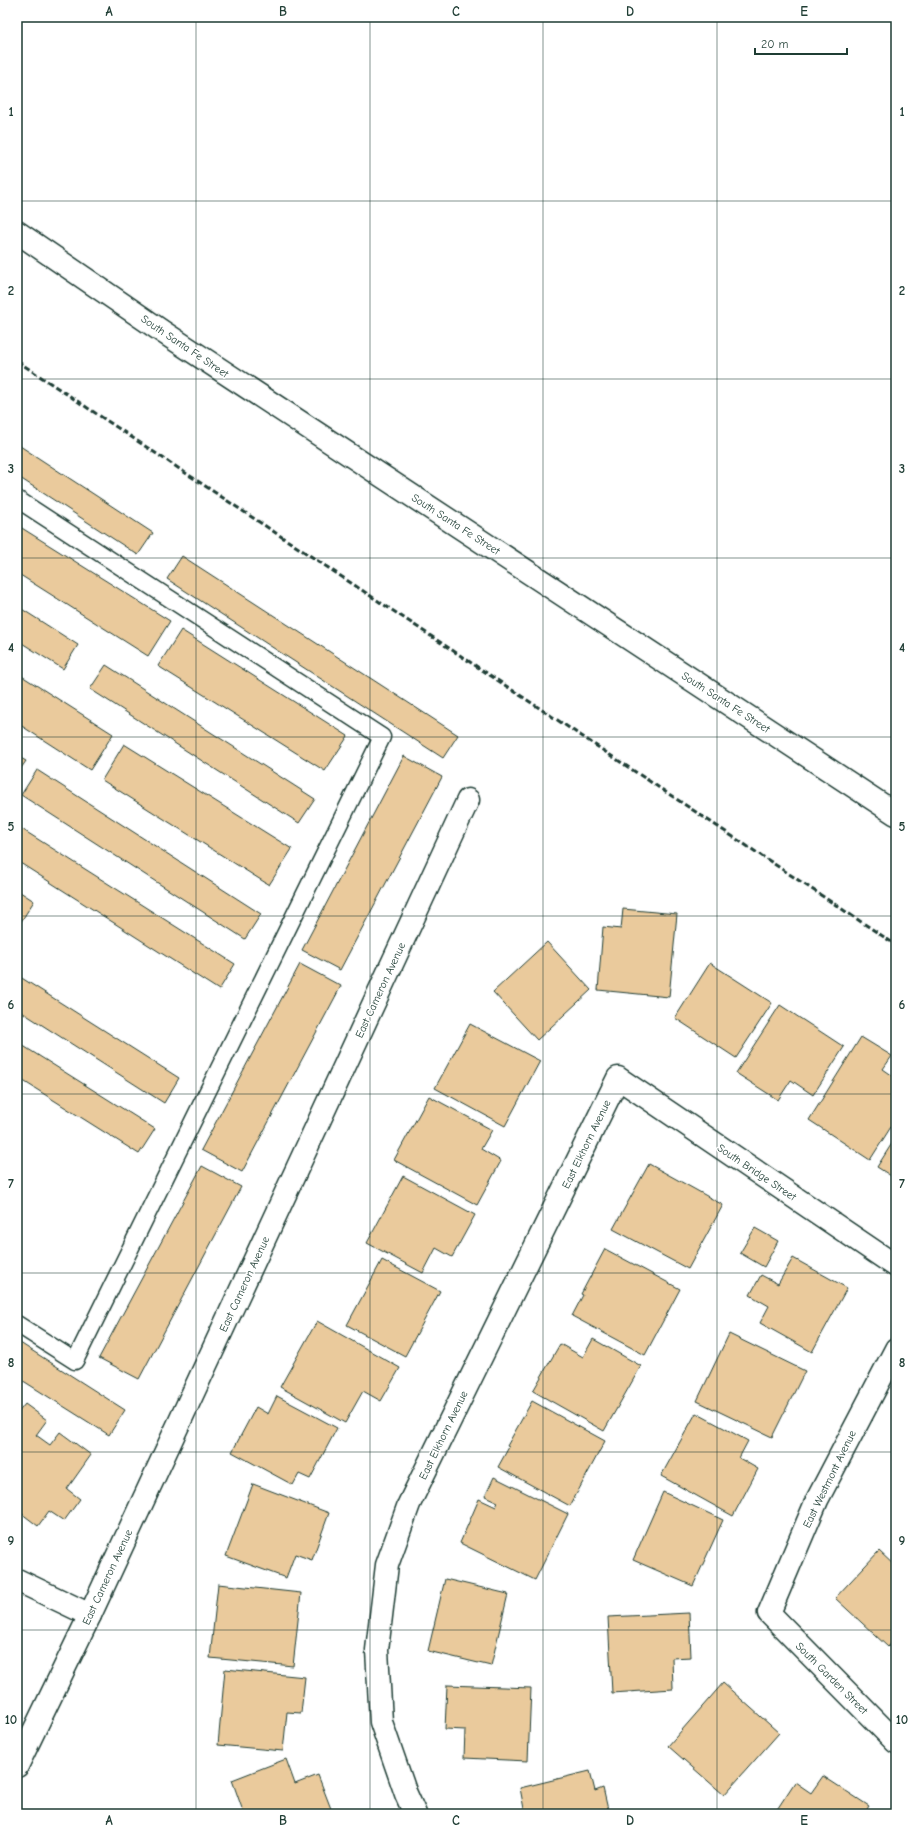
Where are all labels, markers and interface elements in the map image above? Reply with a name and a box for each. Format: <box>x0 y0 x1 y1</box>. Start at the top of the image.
text: A <box>105 4 113 19</box>
text: B <box>279 4 287 19</box>
text: C <box>452 4 460 19</box>
text: D <box>626 4 634 19</box>
text: E <box>800 4 808 19</box>
scale bar <box>755 30 847 56</box>
text: 20 m <box>761 37 789 51</box>
text: 1 <box>8 104 14 119</box>
text: 1 <box>899 104 905 119</box>
text: 2 <box>8 283 14 298</box>
text: 2 <box>899 283 905 298</box>
street label: South Santa Fe Street <box>139 312 232 381</box>
text: 3 <box>8 461 14 476</box>
text: 3 <box>899 461 905 476</box>
street label: South Santa Fe Street <box>409 491 503 558</box>
text: 4 <box>8 640 14 655</box>
text: 4 <box>899 640 905 655</box>
street label: South Santa Fe Street <box>679 669 773 736</box>
text: 5 <box>8 819 15 834</box>
text: 5 <box>899 819 906 834</box>
street label: East Cameron Avenue <box>353 940 409 1040</box>
text: 6 <box>8 997 15 1012</box>
text: 6 <box>899 997 906 1012</box>
street label: East Elkhorn Avenue <box>559 1097 614 1191</box>
street label: South Bridge Street <box>715 1141 799 1204</box>
text: 7 <box>8 1176 14 1191</box>
text: 7 <box>899 1176 905 1191</box>
street label: East Cameron Avenue <box>217 1234 273 1334</box>
text: 8 <box>8 1355 14 1370</box>
text: 8 <box>899 1355 905 1370</box>
street label: East Elkhorn Avenue <box>416 1388 471 1482</box>
street label: East Westmont Avenue <box>800 1428 859 1530</box>
street label: East Cameron Avenue <box>80 1527 136 1627</box>
text: 9 <box>8 1533 15 1548</box>
text: 9 <box>899 1533 906 1548</box>
street label: South Garden Street <box>793 1640 871 1718</box>
text: 10 <box>5 1712 17 1727</box>
text: 10 <box>896 1712 908 1727</box>
text: A <box>105 1813 113 1828</box>
text: B <box>279 1813 287 1828</box>
text: C <box>452 1813 460 1828</box>
text: D <box>626 1813 634 1828</box>
text: E <box>800 1813 808 1828</box>

